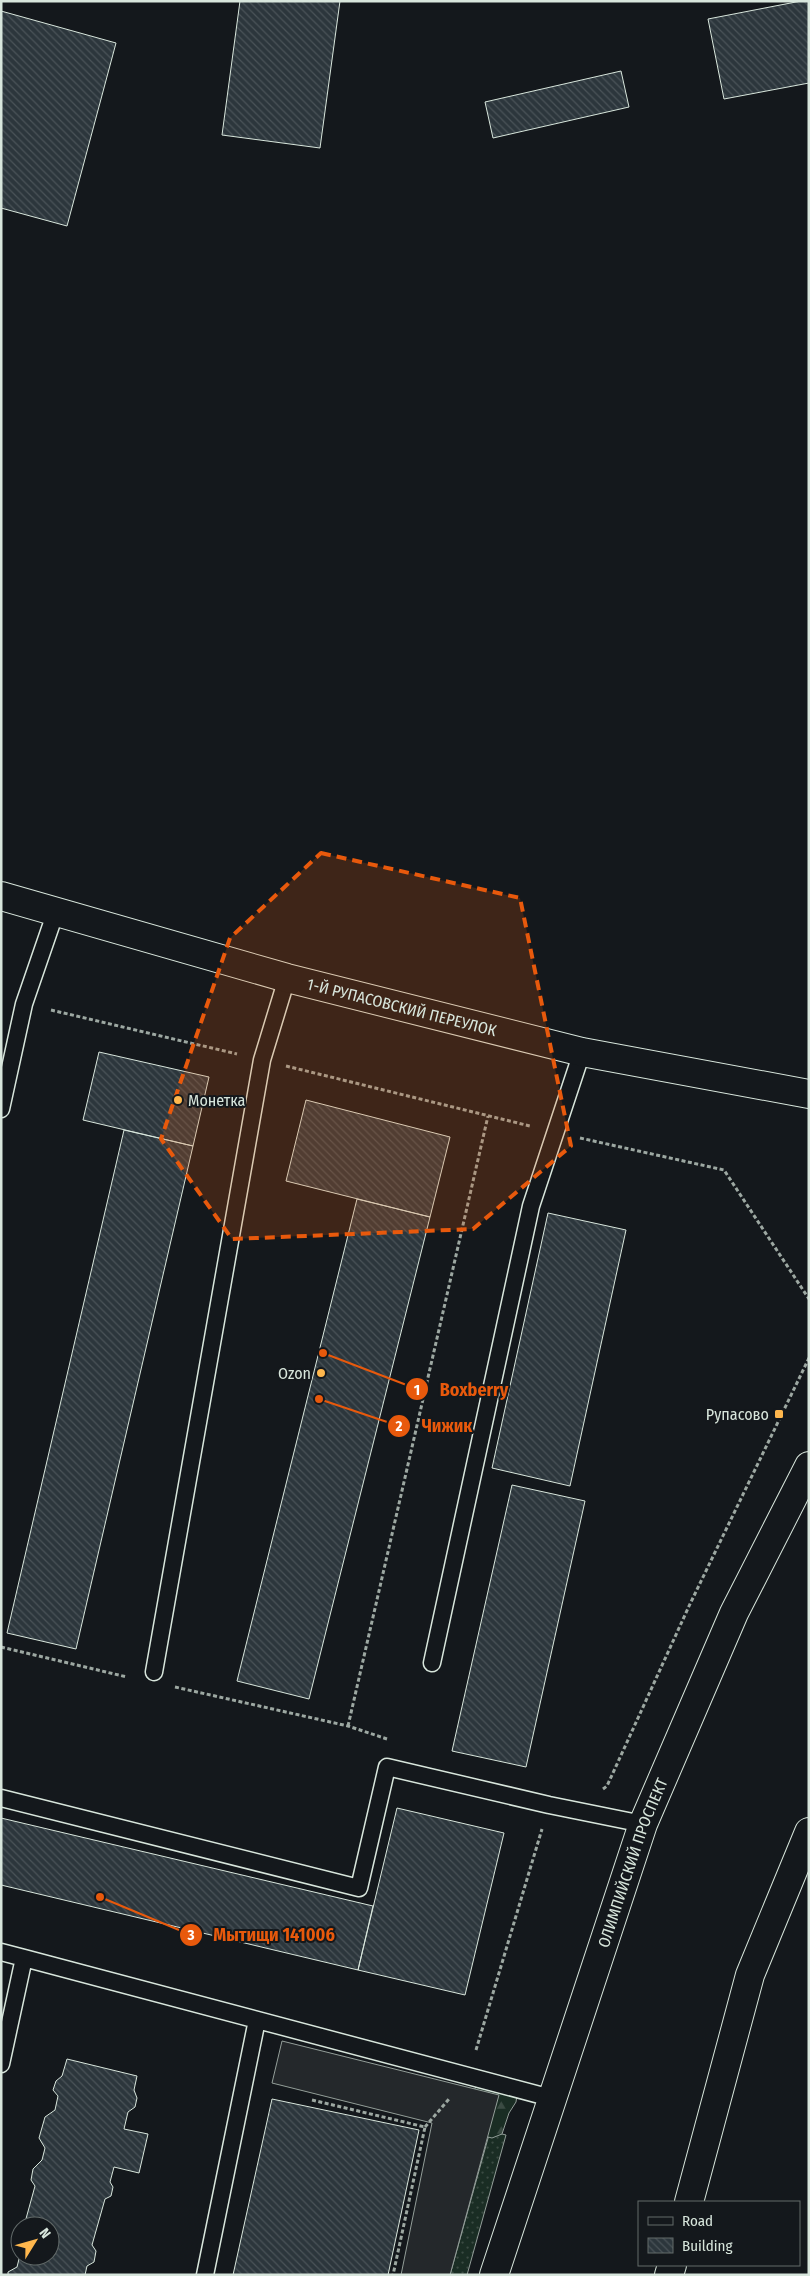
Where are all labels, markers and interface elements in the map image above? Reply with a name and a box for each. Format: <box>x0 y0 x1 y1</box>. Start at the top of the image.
street label: 1-Й РУПАСОВСКИЙ ПЕРЕУЛОК <box>305 974 499 1040</box>
place label: Монетка <box>188 1091 246 1110</box>
marker: Монетка <box>172 1094 184 1106</box>
place label: Ozon <box>278 1364 311 1383</box>
marker: Ozon <box>315 1367 327 1379</box>
callout: Boxberry <box>405 1373 518 1406</box>
text: Boxberry <box>440 1379 509 1401</box>
text: 1 <box>414 1381 420 1399</box>
place label: Рупасово <box>706 1405 769 1424</box>
marker: Рупасово <box>773 1408 785 1420</box>
callout: Чижик <box>387 1409 482 1442</box>
text: Чижик <box>422 1415 473 1437</box>
text: 2 <box>395 1417 403 1435</box>
street label: ОЛИМПИЙСКИЙ ПРОСПЕКТ <box>593 1774 671 1950</box>
callout: Мытищи 141006 <box>178 1918 345 1951</box>
text: Мытищи 141006 <box>213 1924 335 1946</box>
text: 3 <box>186 1926 195 1944</box>
legend <box>638 2201 800 2266</box>
text: Road <box>682 2212 713 2230</box>
north arrow <box>10 2216 60 2266</box>
text: N <box>36 2225 54 2242</box>
text: Building <box>682 2237 733 2255</box>

